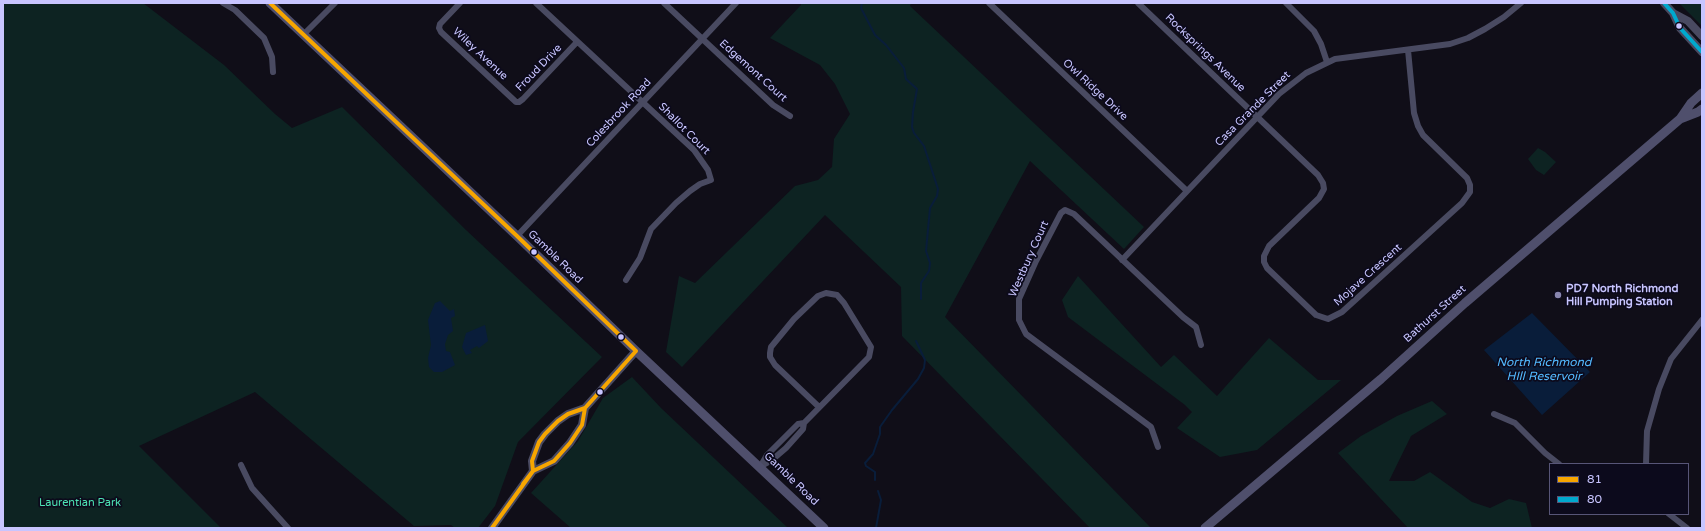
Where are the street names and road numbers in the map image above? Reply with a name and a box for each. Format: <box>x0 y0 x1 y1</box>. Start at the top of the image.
street label: Rocksprings Avenue <box>1162 11 1248 95</box>
street label: Wiley Avenue <box>450 25 510 83</box>
street label: Edgemont Court <box>716 37 790 105</box>
street label: Froud Drive <box>513 42 565 94</box>
street label: Owl Ridge Drive <box>1060 57 1130 123</box>
street label: Casa Grande Street <box>1213 69 1293 149</box>
street label: Colesbrook Road <box>584 76 654 150</box>
street label: Shallot Court <box>655 100 713 158</box>
street label: Westbury Court <box>1006 219 1052 299</box>
street label: Gamble Road <box>525 228 585 286</box>
street label: Mojave Crescent <box>1331 241 1405 309</box>
street label: Bathurst Street <box>1401 283 1469 345</box>
street label: Gamble Road <box>761 450 821 508</box>

